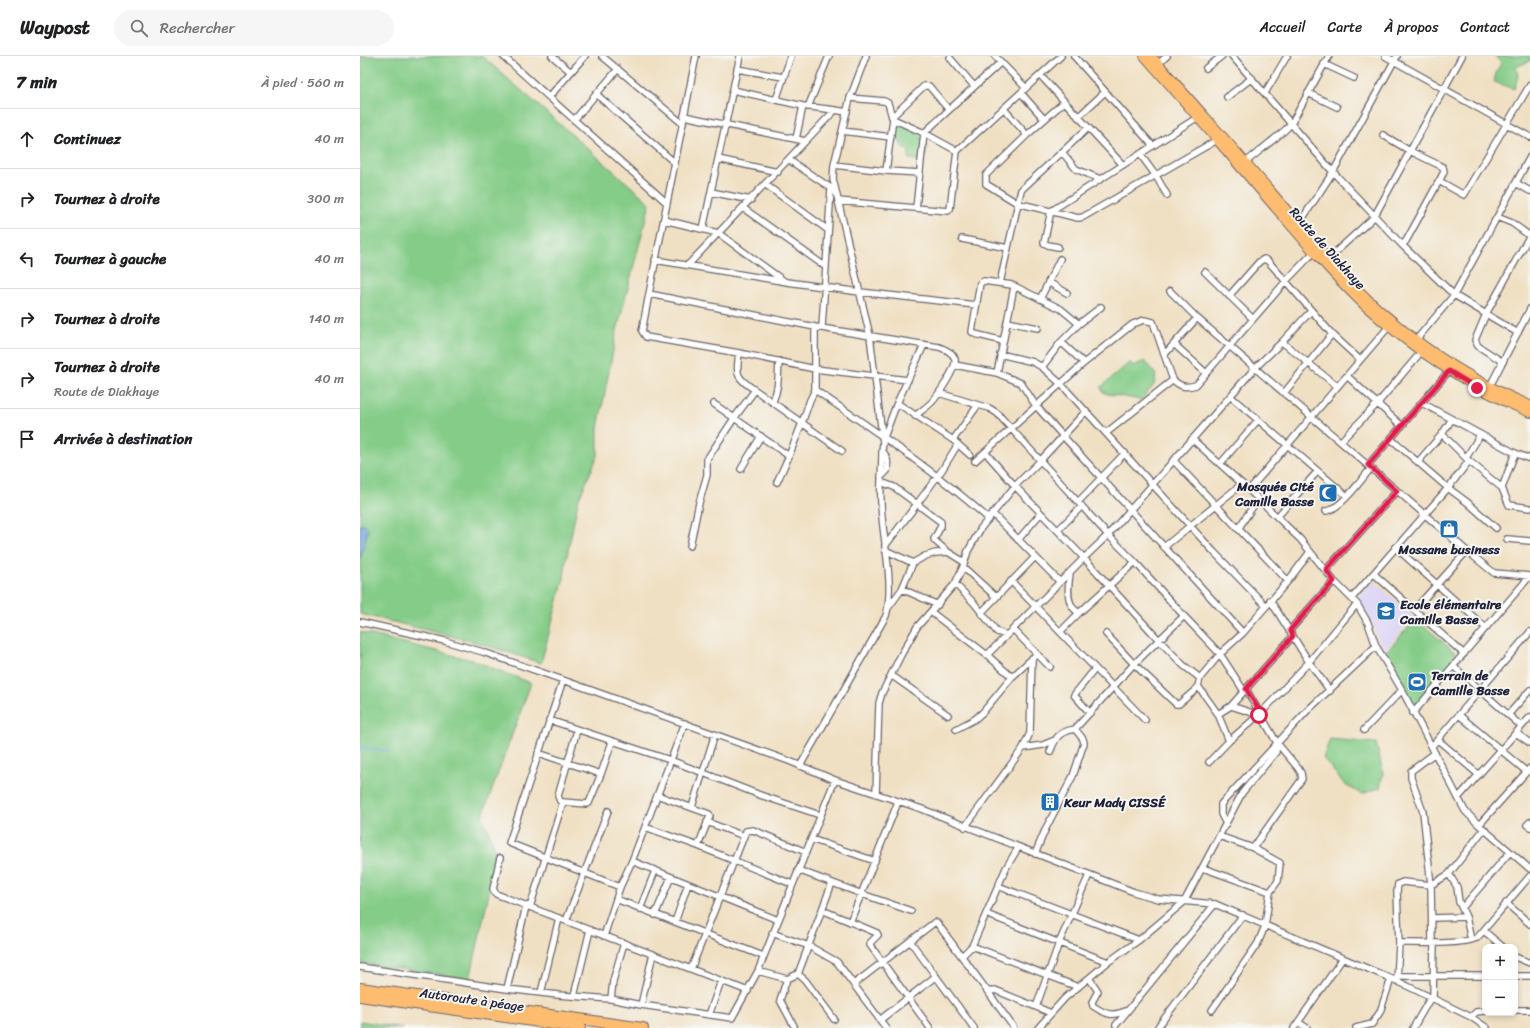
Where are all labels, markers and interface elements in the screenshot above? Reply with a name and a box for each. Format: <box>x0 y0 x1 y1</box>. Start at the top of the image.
search box <box>114 10 394 46</box>
text: Waypost <box>20 11 90 44</box>
text: Rechercher <box>160 15 235 41</box>
text: Accueil <box>1260 15 1306 40</box>
text: Carte <box>1328 15 1362 40</box>
text: À propos <box>1384 15 1438 40</box>
text: Contact <box>1460 15 1510 40</box>
icon: search <box>128 17 150 39</box>
text: 7 min <box>16 67 57 97</box>
text: À pied · 560 m <box>261 71 344 94</box>
text: Continuez <box>54 126 121 152</box>
text: 40 m <box>314 127 344 150</box>
icon: ahead <box>16 128 38 150</box>
text: Tournez à droite <box>54 186 160 212</box>
text: 300 m <box>307 187 344 210</box>
icon: right <box>16 188 38 210</box>
street label: Route de Diakhaye <box>1284 202 1372 295</box>
text: Tournez à gauche <box>54 246 166 272</box>
text: 40 m <box>314 247 344 270</box>
icon: left <box>16 248 38 270</box>
text: Tournez à droite <box>54 306 160 332</box>
text: 140 m <box>309 307 344 330</box>
icon: right <box>16 308 38 330</box>
text: Tournez à droite <box>54 354 160 380</box>
text: 40 m <box>314 367 344 390</box>
icon: right <box>16 368 38 390</box>
route end <box>1468 379 1486 397</box>
text: Route de Diakhaye <box>54 380 159 403</box>
text: Arrivée à destination <box>54 426 192 452</box>
icon: arrive <box>16 428 38 450</box>
place label: Mosquée Cité Camille Basse <box>1234 475 1314 513</box>
mosque icon: Mosquée Cité Camille Basse <box>1317 482 1339 504</box>
shop icon: Mossane business <box>1438 518 1460 540</box>
place label: Mossane business <box>1397 538 1501 561</box>
place label: Ecole élémentaire Camille Basse <box>1399 593 1502 631</box>
school or university icon: Ecole élémentaire Camille Basse <box>1375 600 1397 622</box>
place label: Terrain de Camille Basse <box>1430 664 1510 702</box>
sports icon: Terrain de Camille Basse <box>1406 671 1428 693</box>
route start <box>1250 706 1268 724</box>
building icon: Keur Mady CISSÉ <box>1039 791 1061 813</box>
place label: Keur Mady CISSÉ <box>1063 791 1167 814</box>
map controls <box>1482 944 1518 1016</box>
button: + <box>1482 944 1518 980</box>
button: − <box>1482 980 1518 1016</box>
street label: Autoroute à péage <box>417 981 526 1018</box>

